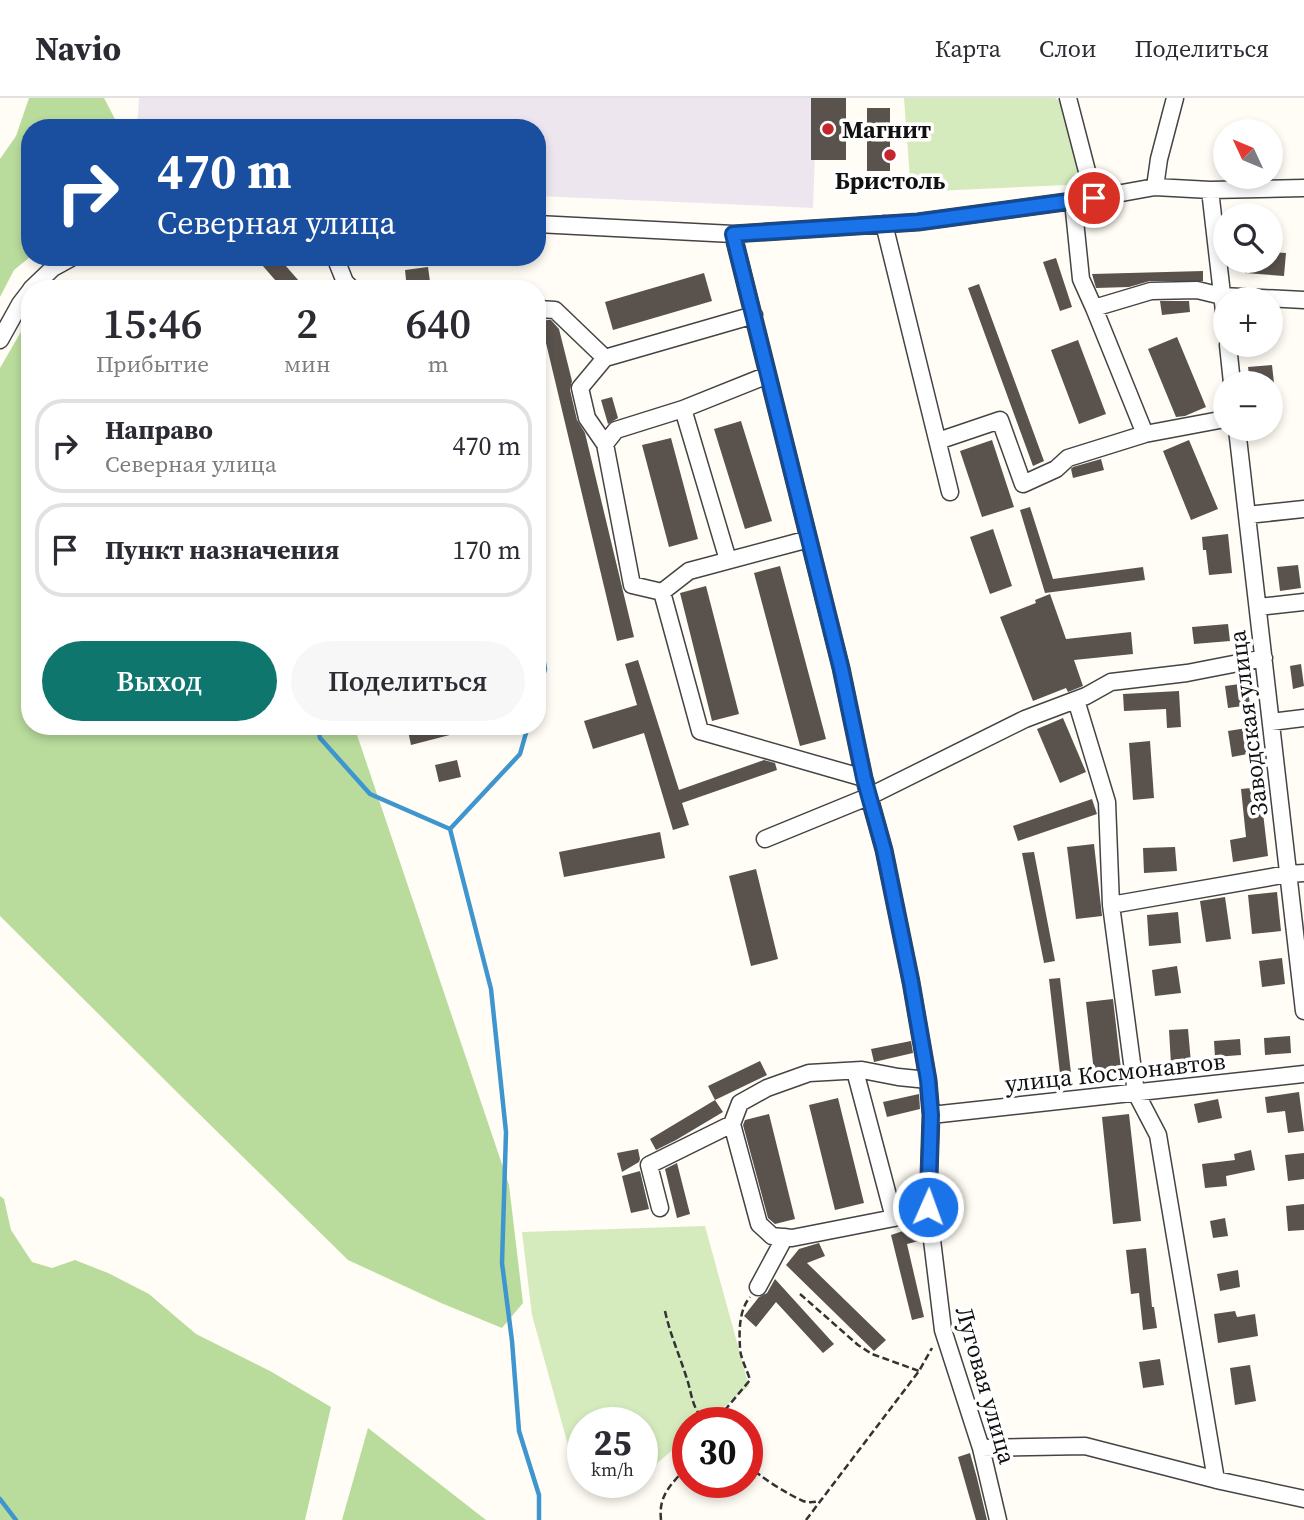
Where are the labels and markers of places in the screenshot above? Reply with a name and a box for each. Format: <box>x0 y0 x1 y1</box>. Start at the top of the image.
place label: Магнит <box>842 113 931 146</box>
marker: Магнит <box>820 121 836 137</box>
marker: Бристоль <box>882 147 898 163</box>
place label: Бристоль <box>835 164 946 197</box>
pin <box>1064 168 1124 228</box>

